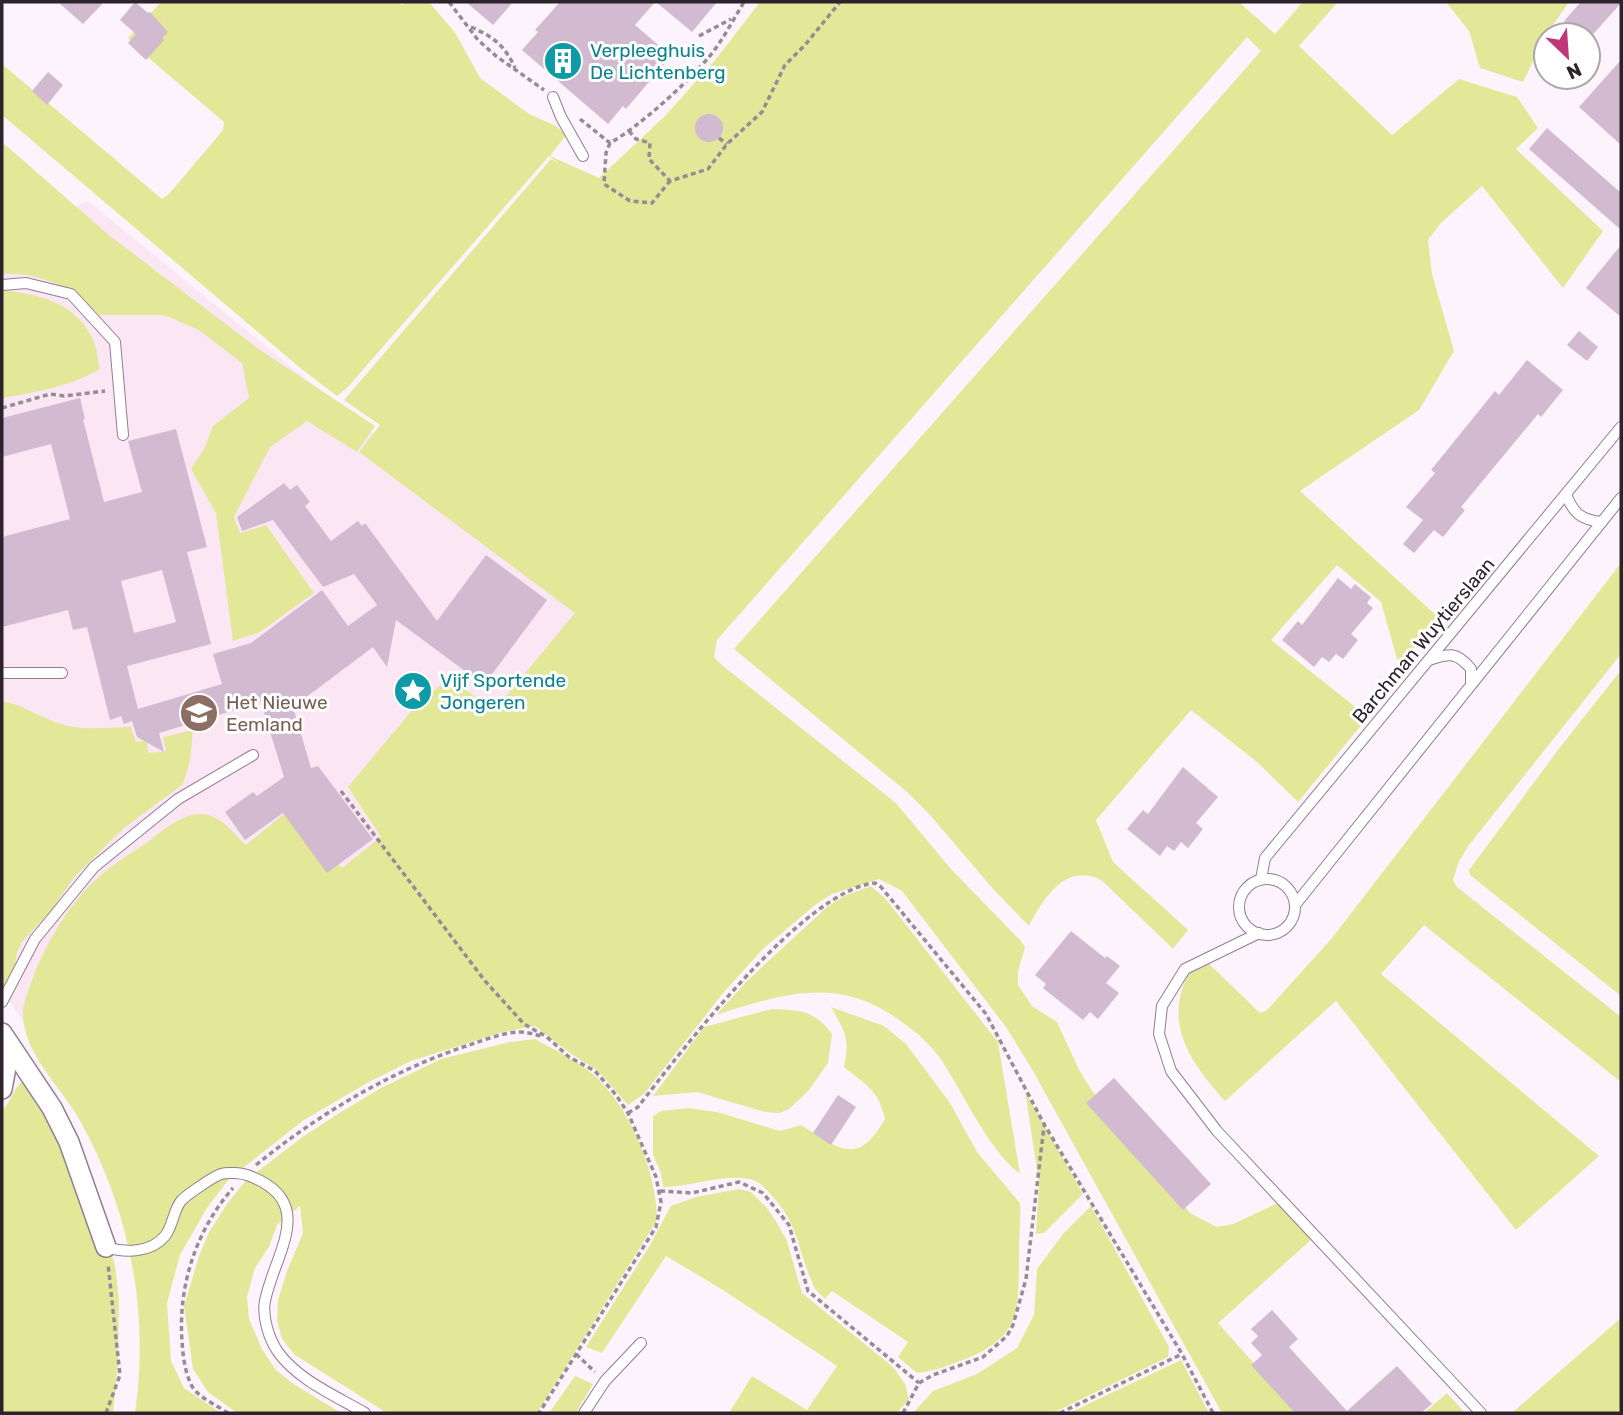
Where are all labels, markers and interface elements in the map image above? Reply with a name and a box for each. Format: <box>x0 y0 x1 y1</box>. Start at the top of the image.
north arrow <box>1532 21 1602 91</box>
place label: Verpleeghuis De Lichtenberg <box>590 39 726 84</box>
building icon: Verpleeghuis De Lichtenberg <box>542 40 584 82</box>
text: N <box>1563 58 1585 84</box>
street label: Barchman Wuytierslaan <box>1347 553 1499 728</box>
place label: Vijf Sportende Jongeren <box>440 669 566 714</box>
place icon: Vijf Sportende Jongeren <box>392 670 434 712</box>
place label: Het Nieuwe Eemland <box>226 691 328 736</box>
school or university icon: Het Nieuwe Eemland <box>178 692 220 734</box>

